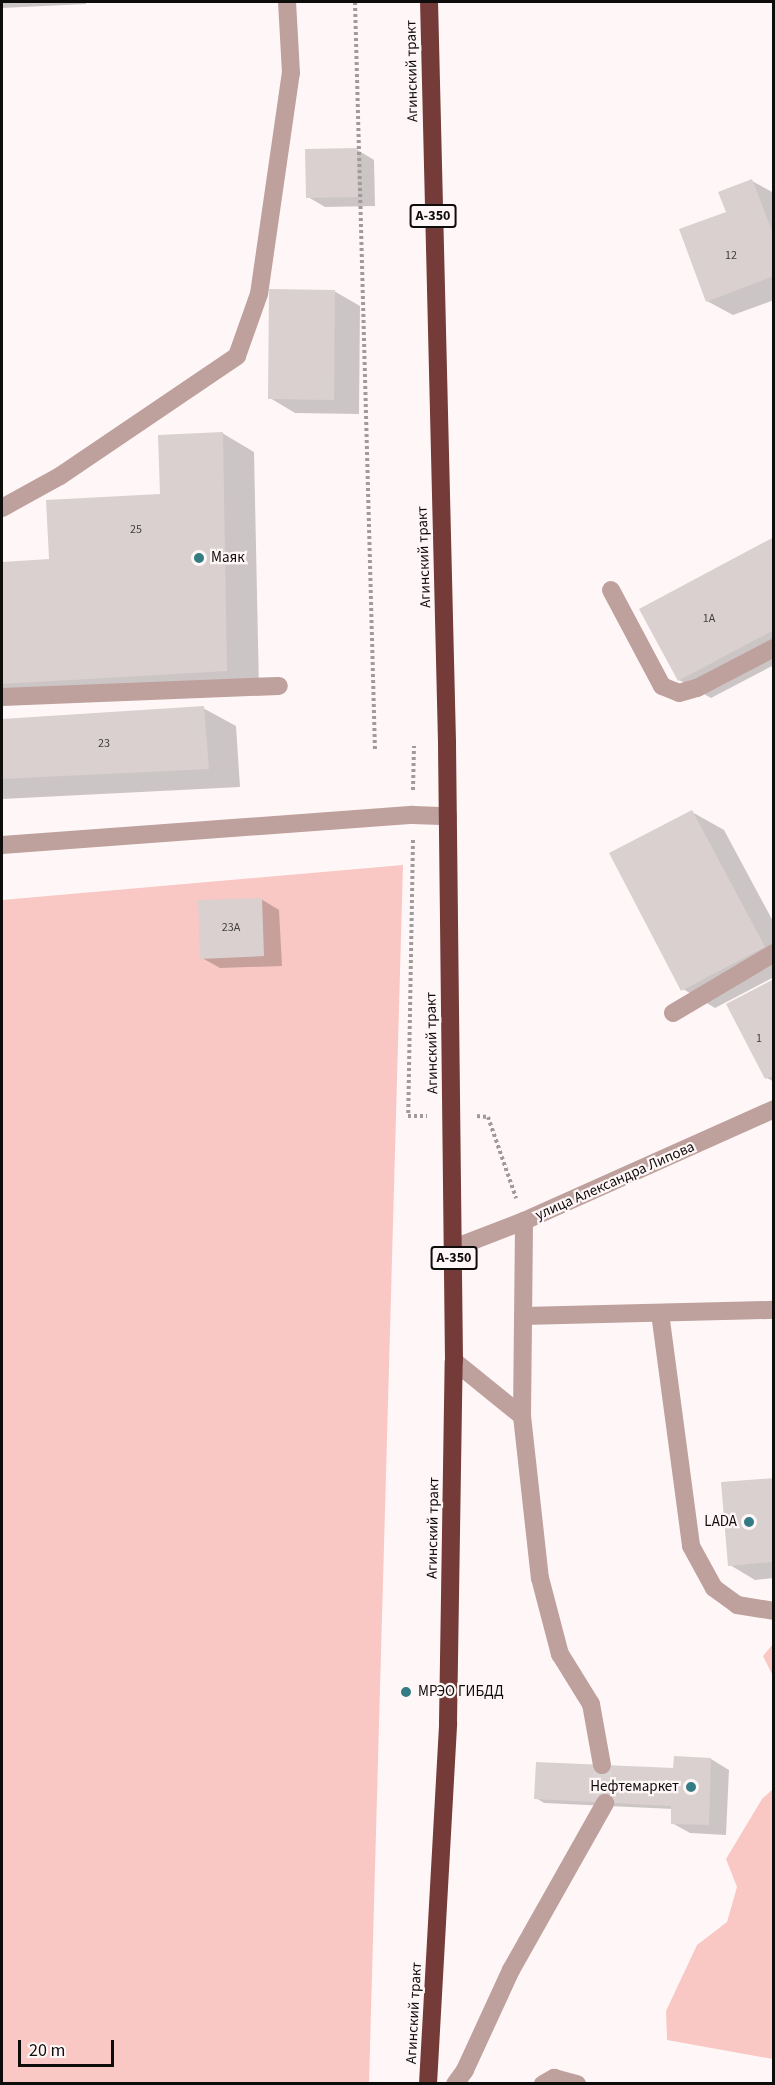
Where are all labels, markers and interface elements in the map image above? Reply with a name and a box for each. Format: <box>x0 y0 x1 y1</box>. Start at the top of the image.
street label: Агинский тракт <box>402 20 422 122</box>
road number: А-350 <box>409 205 457 227</box>
house number: 12 <box>725 249 737 263</box>
street label: Агинский тракт <box>413 506 435 608</box>
house number: 25 <box>130 523 142 537</box>
place label: Маяк <box>211 549 245 567</box>
marker: Маяк <box>192 551 206 565</box>
house number: 1А <box>703 612 715 626</box>
house number: 23 <box>98 737 110 751</box>
house number: 23А <box>222 921 240 935</box>
street label: Агинский тракт <box>422 992 442 1094</box>
house number: 1 <box>756 1032 762 1046</box>
street label: улица Александра Липова <box>533 1138 697 1224</box>
road number: А-350 <box>430 1247 478 1269</box>
street label: Агинский тракт <box>423 1477 443 1579</box>
place label: LADA <box>704 1513 737 1531</box>
marker: LADA <box>742 1515 756 1529</box>
place label: МРЭО ГИБДД <box>418 1683 504 1701</box>
marker: МРЭО ГИБДД <box>399 1685 413 1699</box>
place label: Нефтемаркет <box>590 1778 679 1796</box>
marker: Нефтемаркет <box>684 1780 698 1794</box>
street label: Агинский тракт <box>402 1962 426 2064</box>
scale bar <box>21 2028 117 2066</box>
text: 20 m <box>29 2038 65 2063</box>

